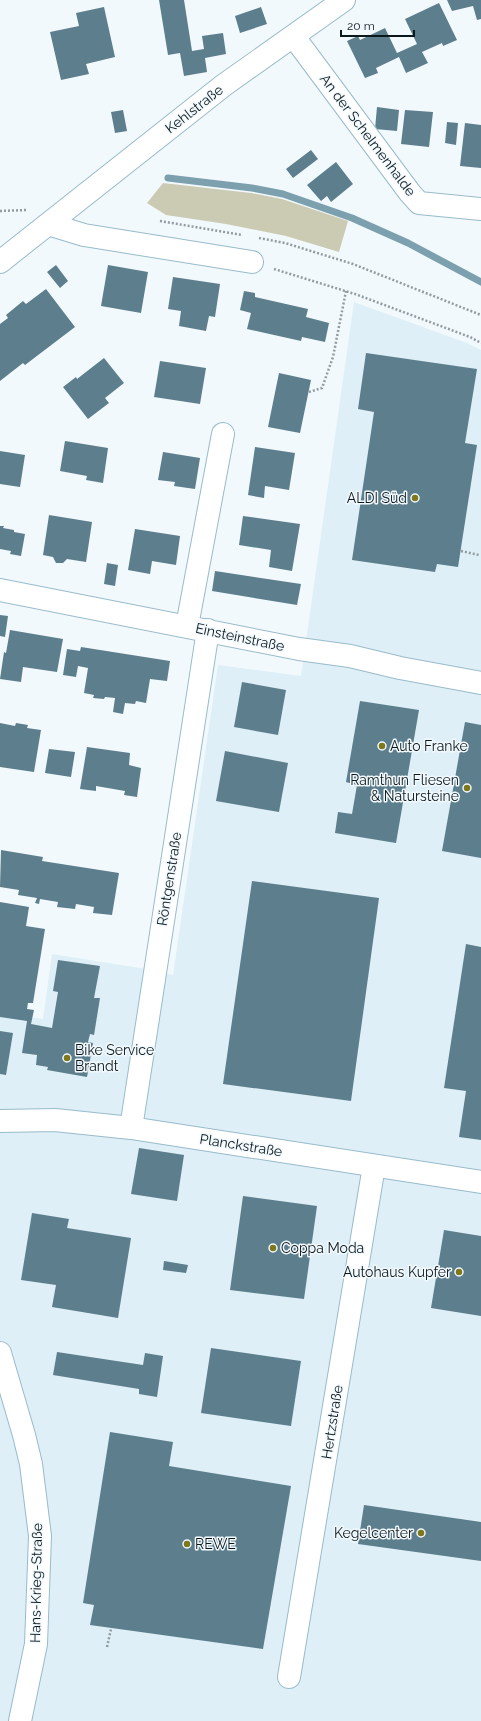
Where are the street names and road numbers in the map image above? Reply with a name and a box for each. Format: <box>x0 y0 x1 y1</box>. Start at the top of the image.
street label: An der Schelmenhalde <box>317 71 419 199</box>
street label: Kehlstraße <box>162 82 226 136</box>
street label: Einsteinstraße <box>194 620 286 654</box>
street label: Röntgenstraße <box>154 831 184 927</box>
street label: Planckstraße <box>199 1131 283 1159</box>
street label: Hertzstraße <box>318 1384 346 1460</box>
street label: Hans-Krieg-Straße <box>27 1523 45 1643</box>

